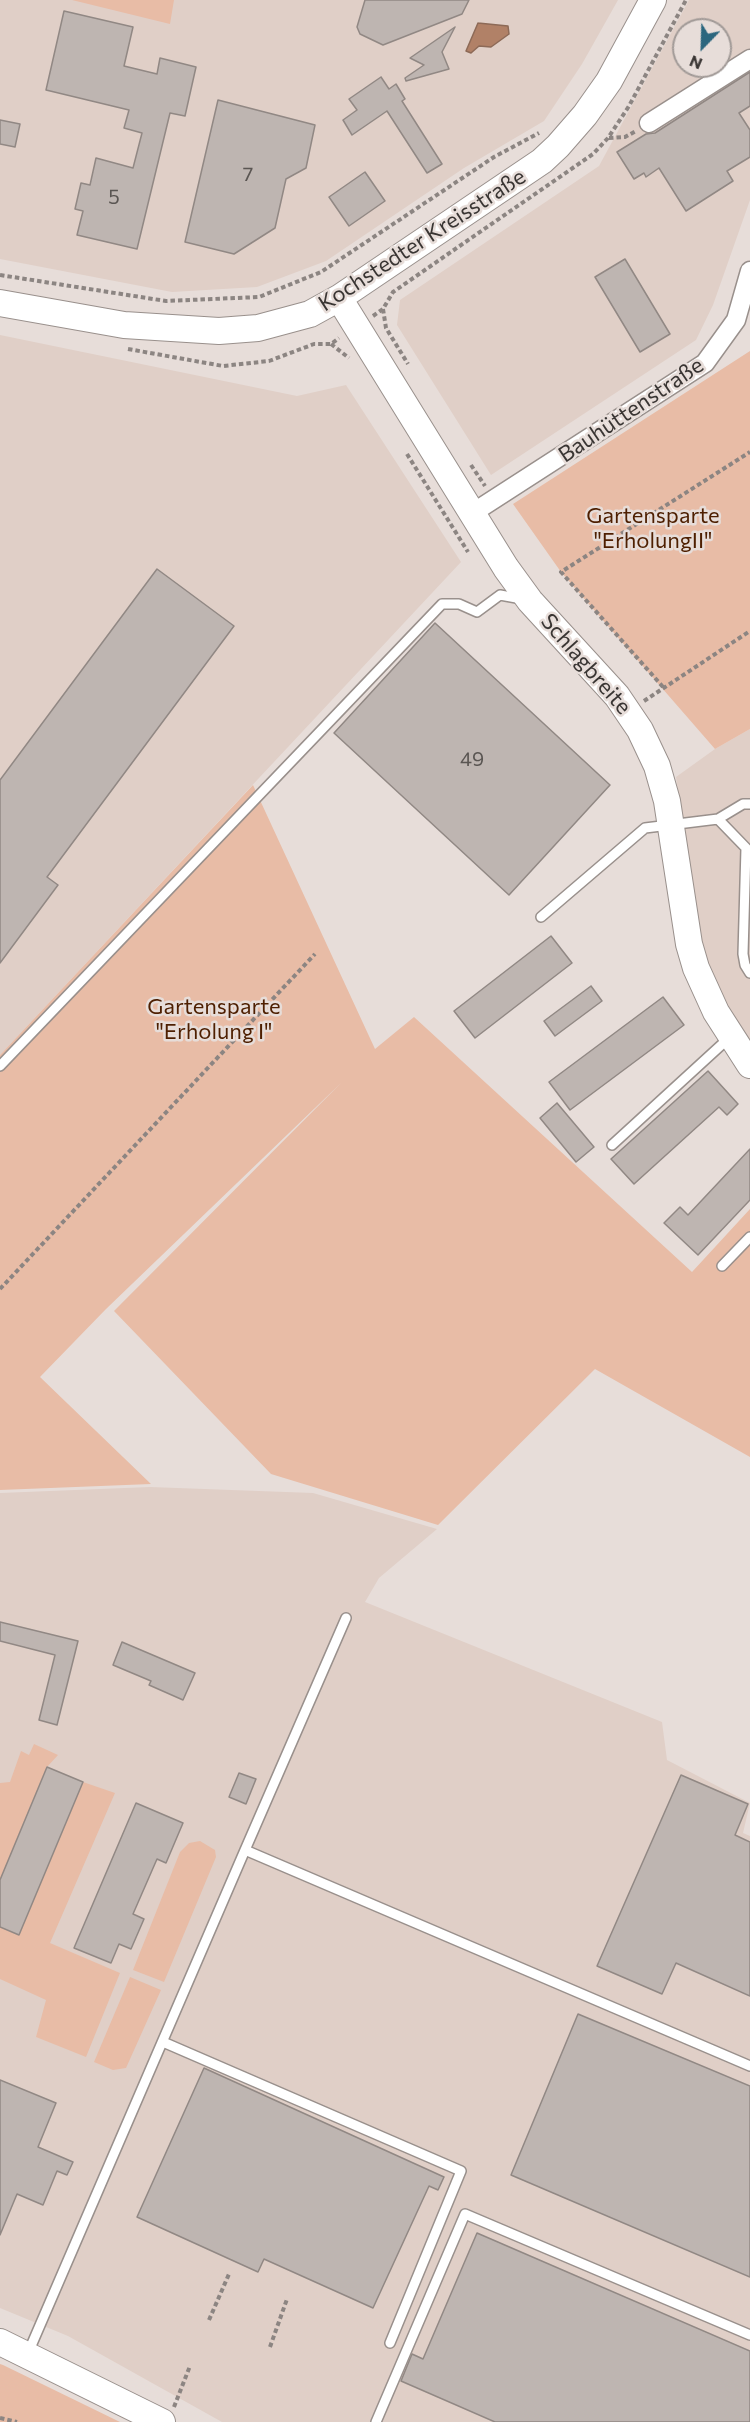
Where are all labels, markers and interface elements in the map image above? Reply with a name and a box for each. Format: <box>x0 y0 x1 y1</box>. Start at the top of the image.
north arrow <box>672 18 732 78</box>
text: N <box>686 52 705 74</box>
house number: 7 <box>243 162 253 186</box>
street label: Kochstedter Kreisstraße <box>314 163 530 317</box>
house number: 5 <box>108 185 120 209</box>
street label: Bauhüttenstraße <box>554 352 708 468</box>
park label: Gartensparte "ErholungII" <box>586 503 720 554</box>
street label: Schlagbreite <box>535 608 637 720</box>
house number: 49 <box>460 747 484 771</box>
park label: Gartensparte "Erholung I" <box>147 994 281 1046</box>

